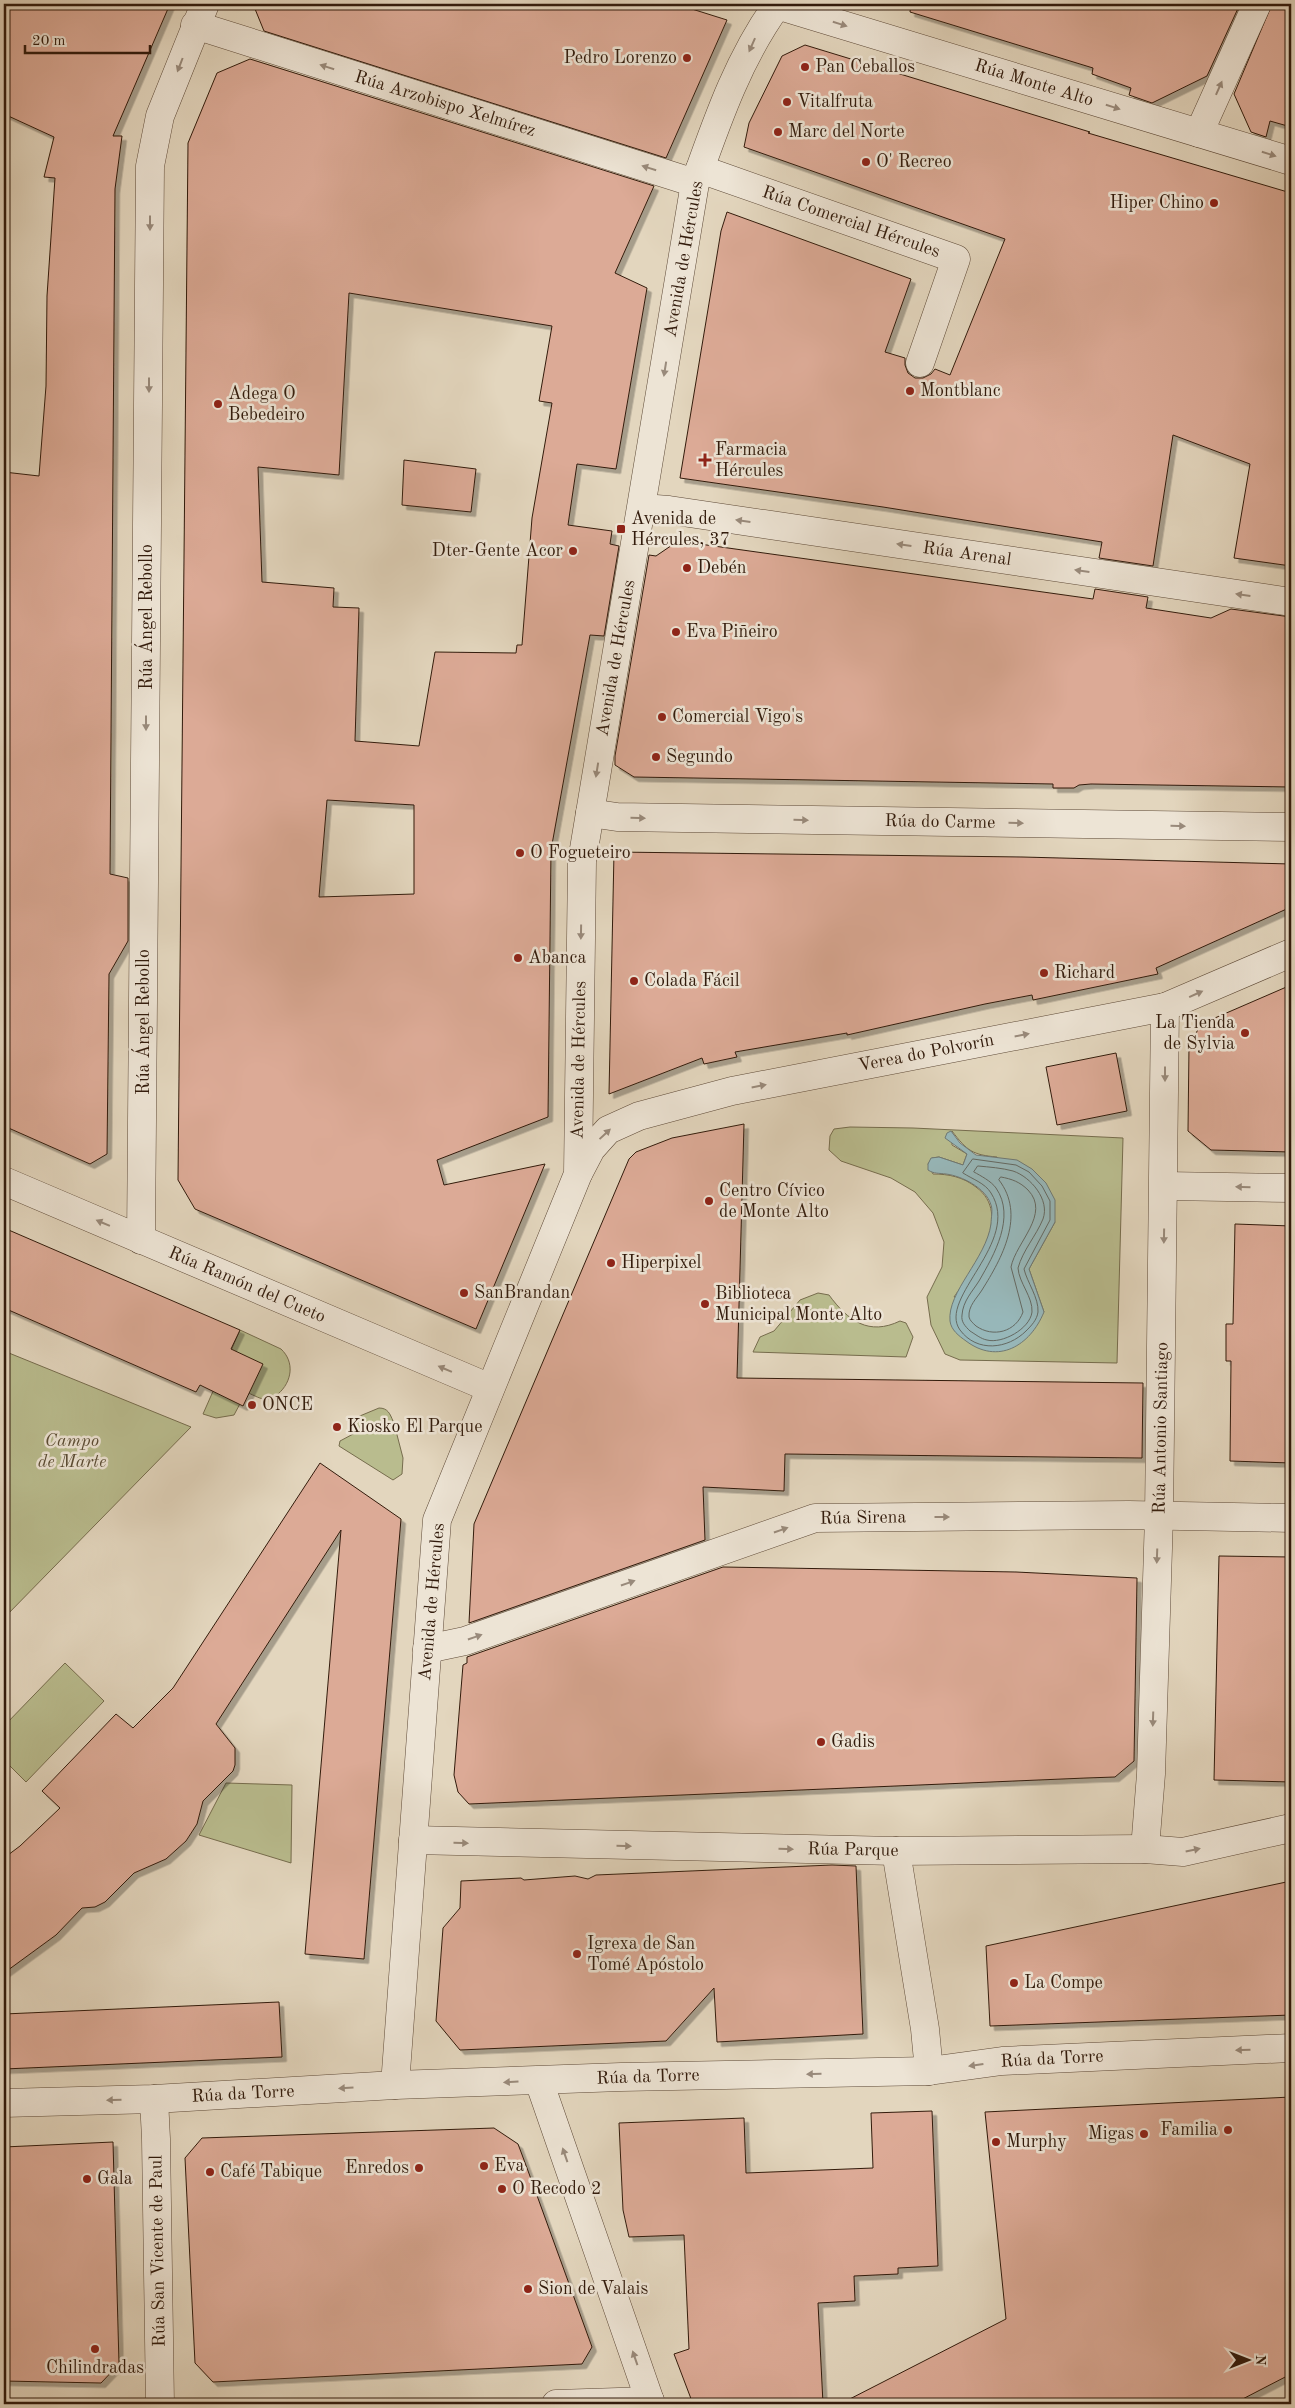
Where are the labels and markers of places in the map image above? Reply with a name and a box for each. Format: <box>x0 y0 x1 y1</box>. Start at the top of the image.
place label: Pedro Lorenzo <box>563 49 677 67</box>
marker: Pedro Lorenzo <box>681 52 693 64</box>
place label: Pan Ceballos <box>815 58 915 76</box>
marker: Pan Ceballos <box>799 61 811 73</box>
place label: Vitalfruta <box>797 93 873 111</box>
marker: Vitalfruta <box>781 96 793 108</box>
place label: Marc del Norte <box>788 123 905 141</box>
marker: Marc del Norte <box>772 126 784 138</box>
place label: O' Recreo <box>876 153 952 171</box>
marker: O' Recreo <box>860 156 872 168</box>
place label: Hiper Chino <box>1110 194 1204 212</box>
marker: Hiper Chino <box>1208 197 1220 209</box>
place label: Montblanc <box>920 382 1001 400</box>
place label: Adega O Bebedeiro <box>228 385 305 424</box>
marker: Montblanc <box>904 385 916 397</box>
marker: Adega O Bebedeiro <box>212 398 224 410</box>
place label: Farmacia Hércules <box>715 441 787 480</box>
marker: Farmacia Hércules <box>699 454 711 466</box>
place label: Avenida de Hércules, 37 <box>631 510 730 549</box>
marker: Avenida de Hércules, 37 <box>615 523 627 535</box>
place label: Dter-Gente Acor <box>432 542 564 560</box>
marker: Dter-Gente Acor <box>567 545 579 557</box>
place label: Debén <box>697 559 747 577</box>
marker: Debén <box>681 562 693 574</box>
place label: Eva Piñeiro <box>686 623 778 641</box>
marker: Eva Piñeiro <box>670 626 682 638</box>
place label: Comercial Vigo's <box>672 708 803 726</box>
marker: Comercial Vigo's <box>656 711 668 723</box>
place label: Segundo <box>666 748 733 766</box>
marker: Segundo <box>650 751 662 763</box>
place label: O Fogueteiro <box>530 844 631 862</box>
marker: O Fogueteiro <box>514 847 526 859</box>
place label: Abanca <box>528 949 586 967</box>
marker: Abanca <box>512 952 524 964</box>
place label: Richard <box>1054 964 1115 982</box>
marker: Richard <box>1038 967 1050 979</box>
place label: Colada Fácil <box>644 972 740 990</box>
marker: Colada Fácil <box>628 975 640 987</box>
place label: La Tienda de Sylvia <box>1155 1014 1235 1053</box>
marker: La Tienda de Sylvia <box>1239 1027 1251 1039</box>
place label: Centro Cívico de Monte Alto <box>719 1182 829 1221</box>
marker: Centro Cívico de Monte Alto <box>703 1195 715 1207</box>
place label: Hiperpixel <box>621 1254 701 1272</box>
marker: Hiperpixel <box>605 1257 617 1269</box>
place label: SanBrandan <box>474 1284 570 1302</box>
place label: Biblioteca Municipal Monte Alto <box>715 1285 882 1324</box>
marker: SanBrandan <box>458 1287 470 1299</box>
marker: Biblioteca Municipal Monte Alto <box>699 1298 711 1310</box>
place label: ONCE <box>262 1396 313 1414</box>
marker: ONCE <box>246 1399 258 1411</box>
place label: Kiosko El Parque <box>347 1418 483 1436</box>
marker: Kiosko El Parque <box>331 1421 343 1433</box>
place label: Gadis <box>831 1733 875 1751</box>
marker: Gadis <box>815 1736 827 1748</box>
place label: Igrexa de San Tomé Apóstolo <box>587 1935 704 1974</box>
marker: Igrexa de San Tomé Apóstolo <box>571 1948 583 1960</box>
place label: La Compe <box>1024 1974 1103 1992</box>
marker: La Compe <box>1008 1977 1020 1989</box>
place label: Familia <box>1160 2121 1218 2139</box>
marker: Familia <box>1222 2124 1234 2136</box>
place label: Migas <box>1088 2125 1134 2143</box>
marker: Migas <box>1138 2128 1150 2140</box>
place label: Murphy <box>1006 2133 1067 2151</box>
marker: Murphy <box>990 2136 1002 2148</box>
place label: Eva <box>494 2157 524 2175</box>
place label: Enredos <box>345 2159 409 2177</box>
marker: Eva <box>478 2160 490 2172</box>
marker: Enredos <box>413 2162 425 2174</box>
place label: Café Tabique <box>220 2163 322 2181</box>
marker: Café Tabique <box>204 2166 216 2178</box>
place label: Gala <box>97 2170 133 2188</box>
marker: Gala <box>81 2173 93 2185</box>
place label: O Recodo 2 <box>512 2180 601 2198</box>
marker: O Recodo 2 <box>496 2183 508 2195</box>
place label: Sion de Valais <box>538 2280 648 2298</box>
marker: Sion de Valais <box>522 2283 534 2295</box>
marker: Chilindradas <box>89 2343 101 2355</box>
place label: Chilindradas <box>46 2359 144 2377</box>

